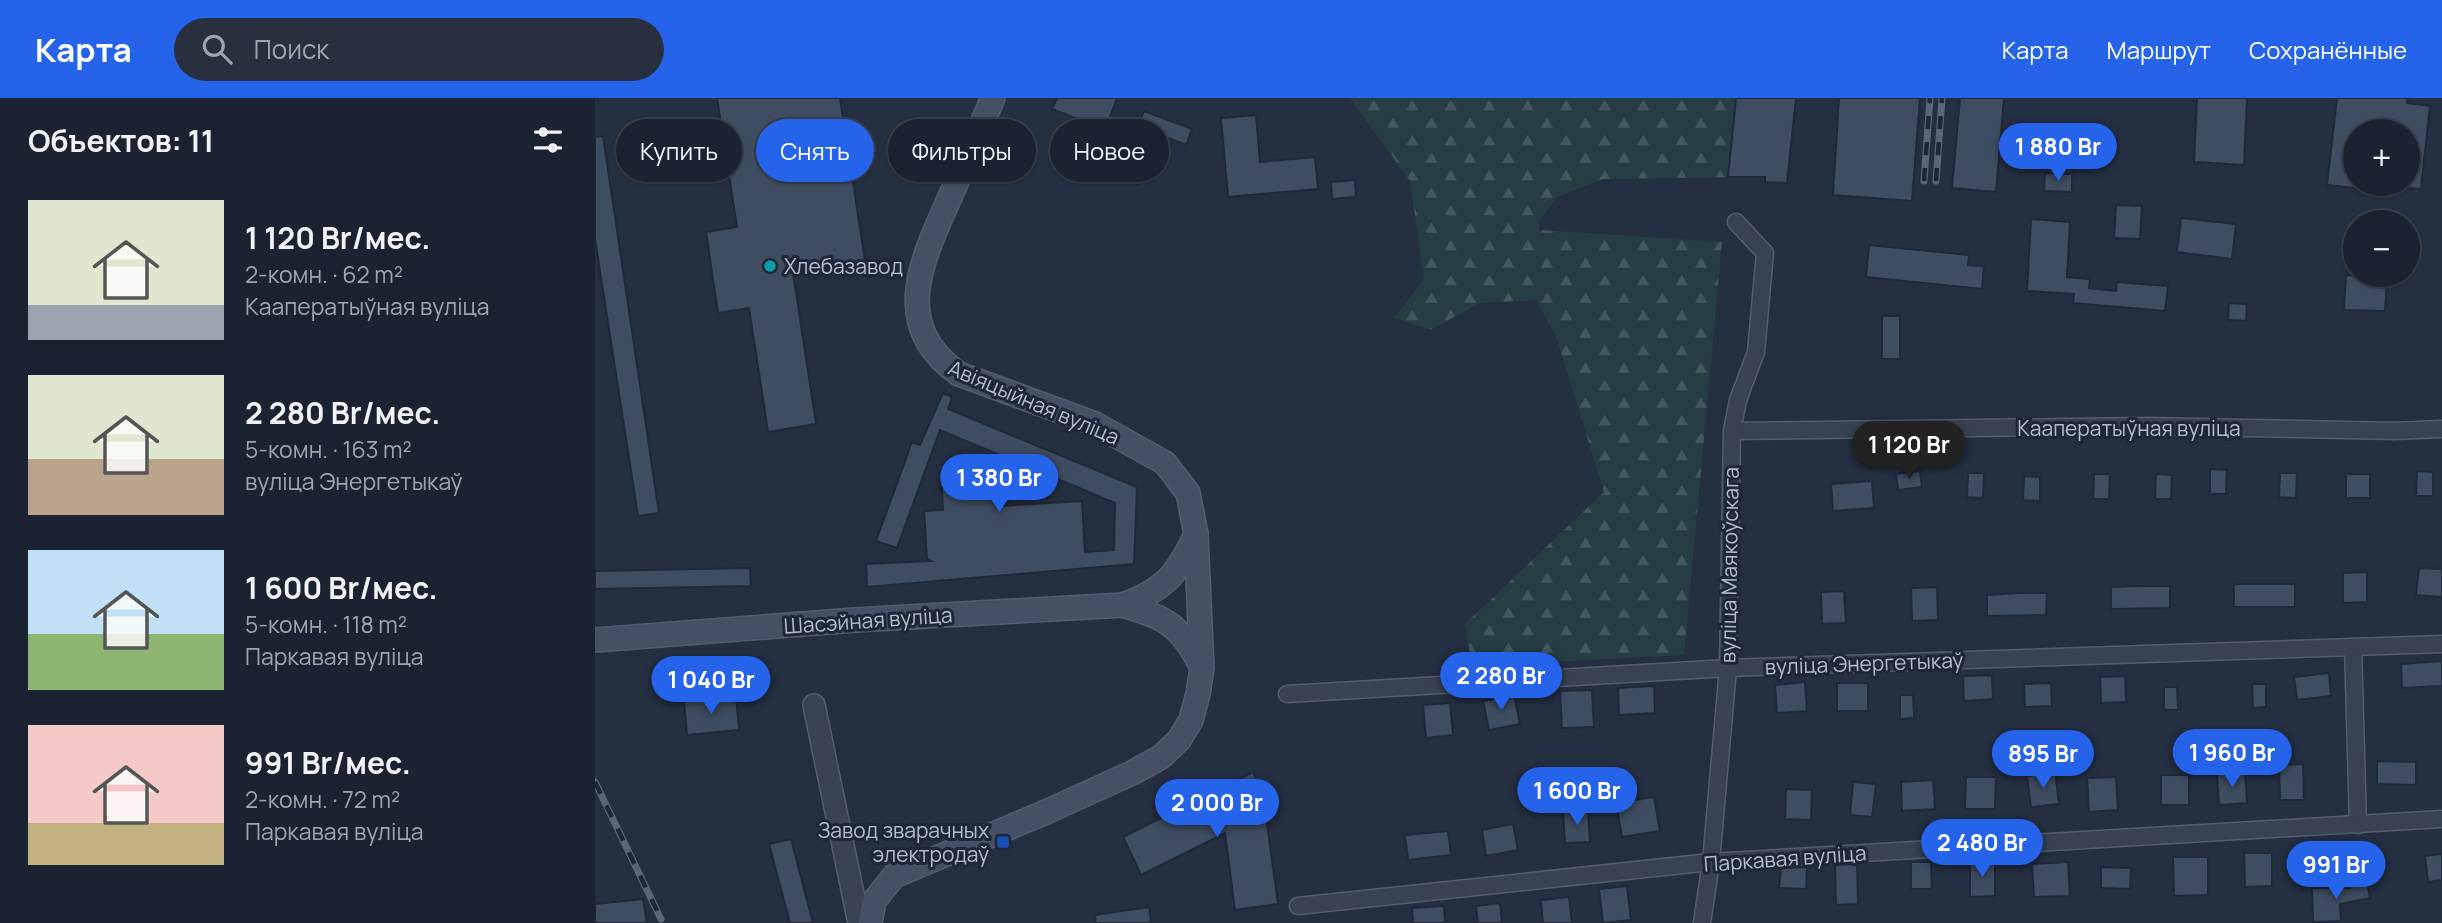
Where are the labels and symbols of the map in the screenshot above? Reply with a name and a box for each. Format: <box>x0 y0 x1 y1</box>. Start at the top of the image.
pin: 1 880 Br <box>1986 123 2130 183</box>
place label: Хлебазавод <box>784 252 903 280</box>
marker: Хлебазавод <box>762 258 778 274</box>
street label: Авіяцыйная вуліца <box>944 353 1124 451</box>
street label: Кааператыўная вуліца <box>2017 414 2241 442</box>
pin: 1 120 Br <box>1837 422 1981 481</box>
pin: 1 380 Br <box>927 454 1071 514</box>
street label: вуліца Маякоўскага <box>1713 467 1745 663</box>
street label: Шасэйная вуліца <box>783 600 953 640</box>
street label: вуліца Энергетыкаў <box>1764 646 1964 680</box>
pin: 2 280 Br <box>1429 652 1573 712</box>
pin: 1 040 Br <box>639 656 783 716</box>
pin: 895 Br <box>1986 730 2100 790</box>
pin: 1 960 Br <box>2160 730 2304 789</box>
pin: 1 600 Br <box>1505 768 1649 827</box>
pin: 2 000 Br <box>1145 780 1289 839</box>
place label: Завод зварачных электродаў <box>818 816 989 868</box>
pin: 2 480 Br <box>1910 820 2054 879</box>
marker: Завод зварачных электродаў <box>995 834 1011 850</box>
street label: Паркавая вуліца <box>1703 838 1867 878</box>
pin: 991 Br <box>2279 842 2393 901</box>

